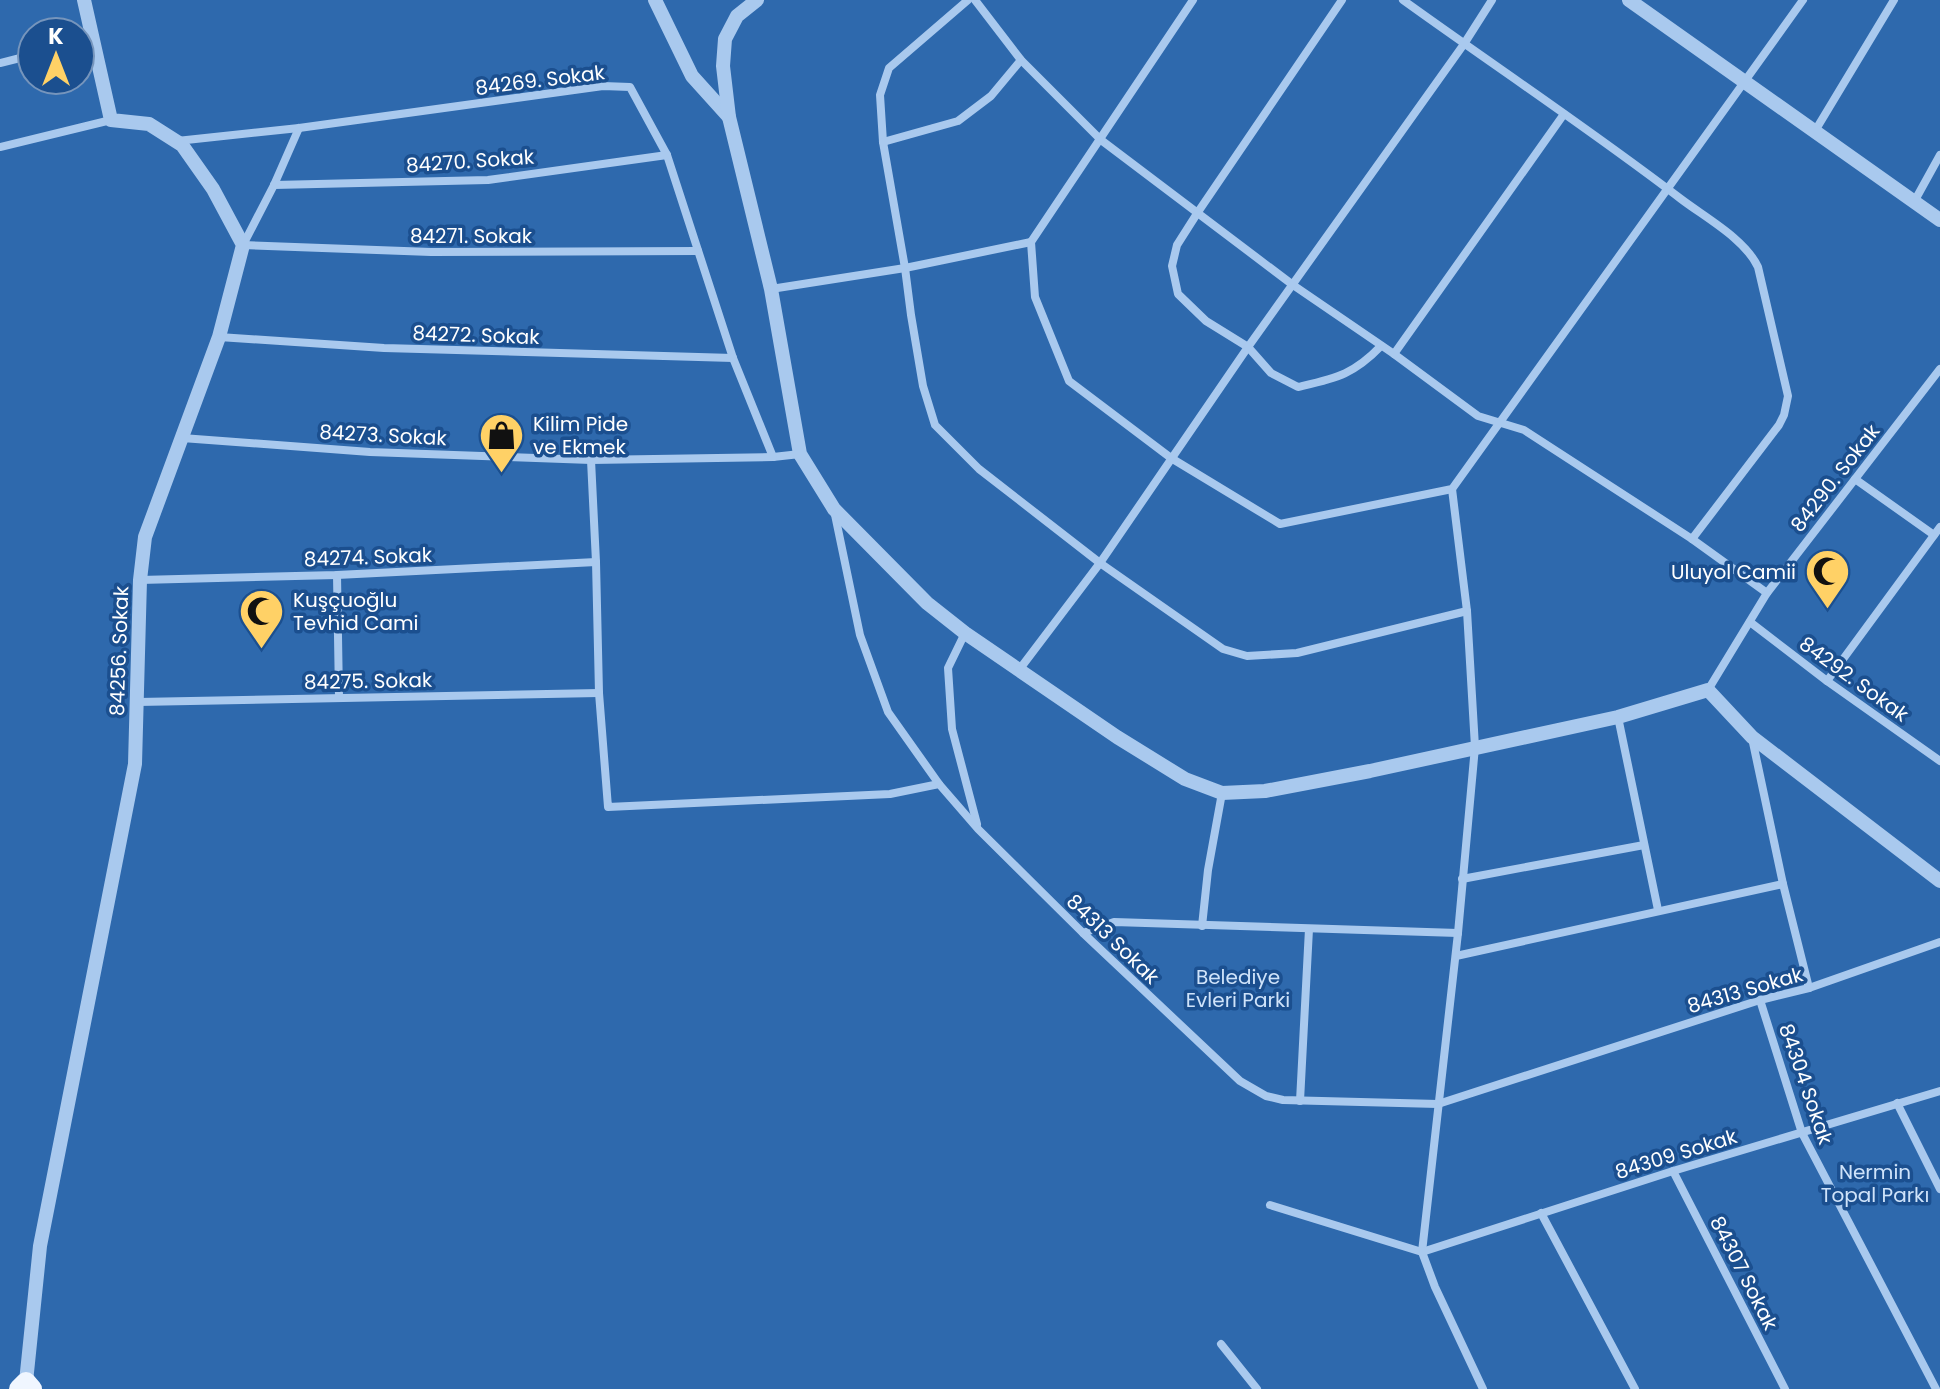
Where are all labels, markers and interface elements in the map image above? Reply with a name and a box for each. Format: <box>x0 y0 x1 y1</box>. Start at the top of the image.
north arrow <box>16 16 96 96</box>
text: K <box>48 21 64 52</box>
street label: 84269. Sokak <box>474 58 607 102</box>
street label: 84270. Sokak <box>405 143 536 179</box>
street label: 84271. Sokak <box>410 222 533 250</box>
street label: 84272. Sokak <box>412 319 541 351</box>
place label: Kilim Pide ve Ekmek <box>533 410 628 461</box>
shop icon: Kilim Pide ve Ekmek <box>478 411 526 474</box>
street label: 84273. Sokak <box>319 418 448 452</box>
street label: 84290. Sokak <box>1784 418 1886 538</box>
street label: 84274. Sokak <box>303 541 433 573</box>
mosque icon: Uluyol Camii <box>1803 548 1851 611</box>
place label: Uluyol Camii <box>1671 558 1796 586</box>
street label: 84256. Sokak <box>103 585 135 717</box>
place label: Kuşçuoğlu Tevhid Cami <box>293 586 419 637</box>
mosque icon: Kuşçuoğlu Tevhid Cami <box>238 587 286 650</box>
street label: 84292. Sokak <box>1794 630 1915 729</box>
street label: 84275. Sokak <box>304 666 433 696</box>
street label: 84313 Sokak <box>1060 888 1166 991</box>
street label: 84313 Sokak <box>1684 960 1807 1020</box>
park label: Belediye Evleri Parki <box>1186 963 1290 1014</box>
street label: 84304 Sokak <box>1772 1020 1840 1149</box>
street label: 84309 Sokak <box>1612 1122 1741 1186</box>
park label: Nermin Topal Parkı <box>1821 1158 1929 1209</box>
street label: 84307 Sokak <box>1703 1211 1785 1335</box>

